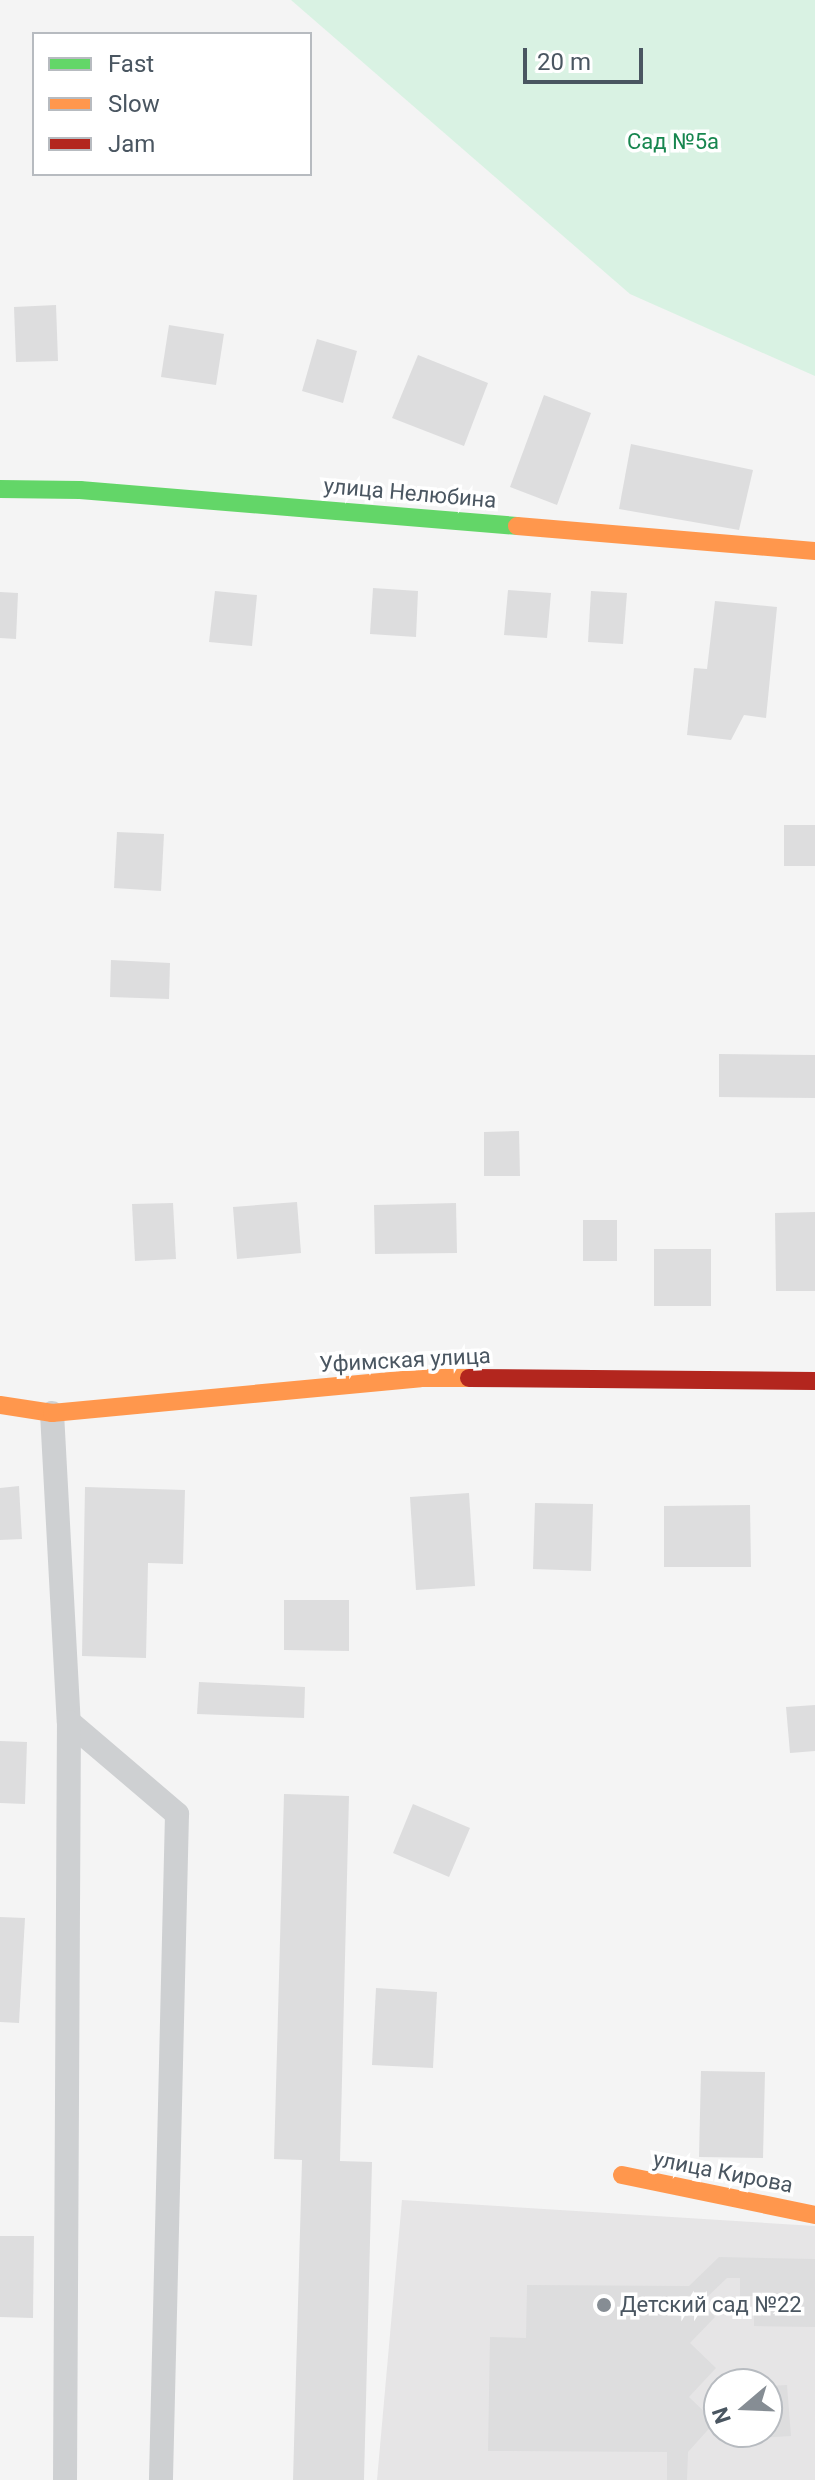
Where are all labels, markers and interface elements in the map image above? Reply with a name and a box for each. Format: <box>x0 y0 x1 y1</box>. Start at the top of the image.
legend <box>32 32 312 176</box>
scale bar <box>527 32 647 82</box>
text: 20 m <box>537 48 591 76</box>
text: Fast <box>108 50 154 78</box>
text: Slow <box>108 90 160 118</box>
park label: Сад №5а <box>627 129 719 155</box>
text: Jam <box>108 130 155 158</box>
street label: улица Нелюбина <box>323 472 497 514</box>
street label: Уфимская улица <box>319 1342 491 1378</box>
street label: улица Кирова <box>651 2146 795 2198</box>
place label: Детский сад №22 <box>620 2292 802 2318</box>
marker: Детский сад №22 <box>595 2296 613 2314</box>
north arrow <box>703 2368 783 2448</box>
text: N <box>707 2404 736 2427</box>

